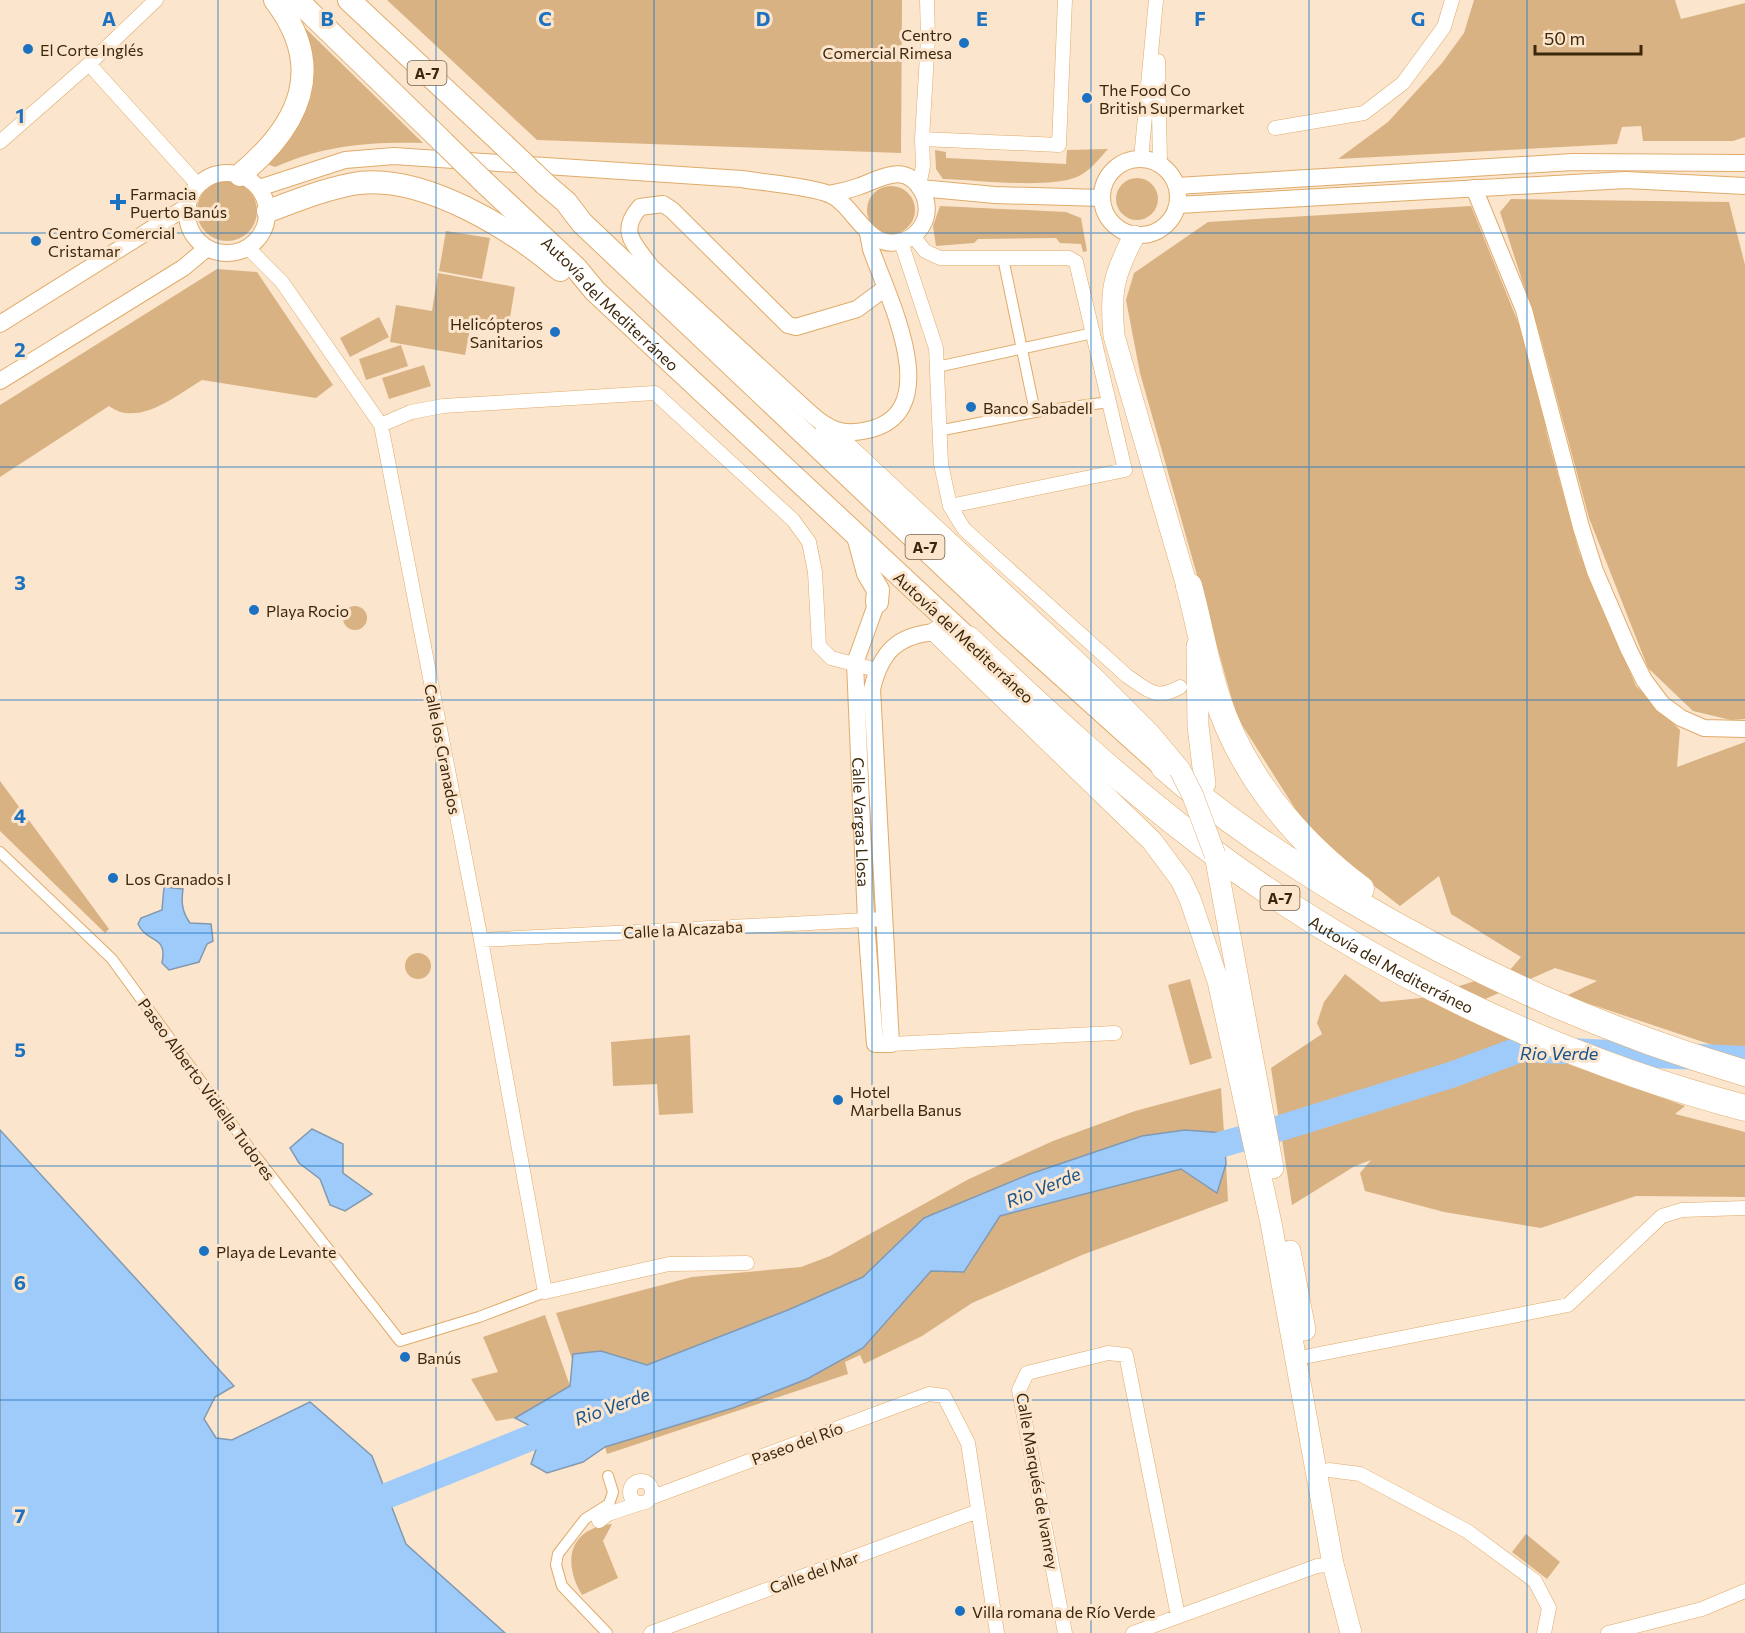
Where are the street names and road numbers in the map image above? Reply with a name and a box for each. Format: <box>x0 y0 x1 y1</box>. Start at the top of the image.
road number: A-7 <box>408 61 446 85</box>
street label: Autovía del Mediterráneo <box>538 232 683 374</box>
road number: A-7 <box>906 535 944 559</box>
street label: Autovía del Mediterráneo <box>890 567 1038 707</box>
street label: Calle los Granados <box>421 682 465 816</box>
street label: Calle Vargas Llosa <box>850 757 874 887</box>
road number: A-7 <box>1260 886 1300 910</box>
street label: Autovía del Mediterráneo <box>1306 911 1477 1016</box>
street label: Calle la Alcazaba <box>623 916 743 942</box>
street label: Paseo Alberto Vidiella Tudores <box>135 994 279 1184</box>
street label: Calle Marqués de Ivanrey <box>1013 1391 1063 1571</box>
street label: Paseo del Río <box>749 1418 845 1468</box>
street label: Calle del Mar <box>767 1547 862 1597</box>

